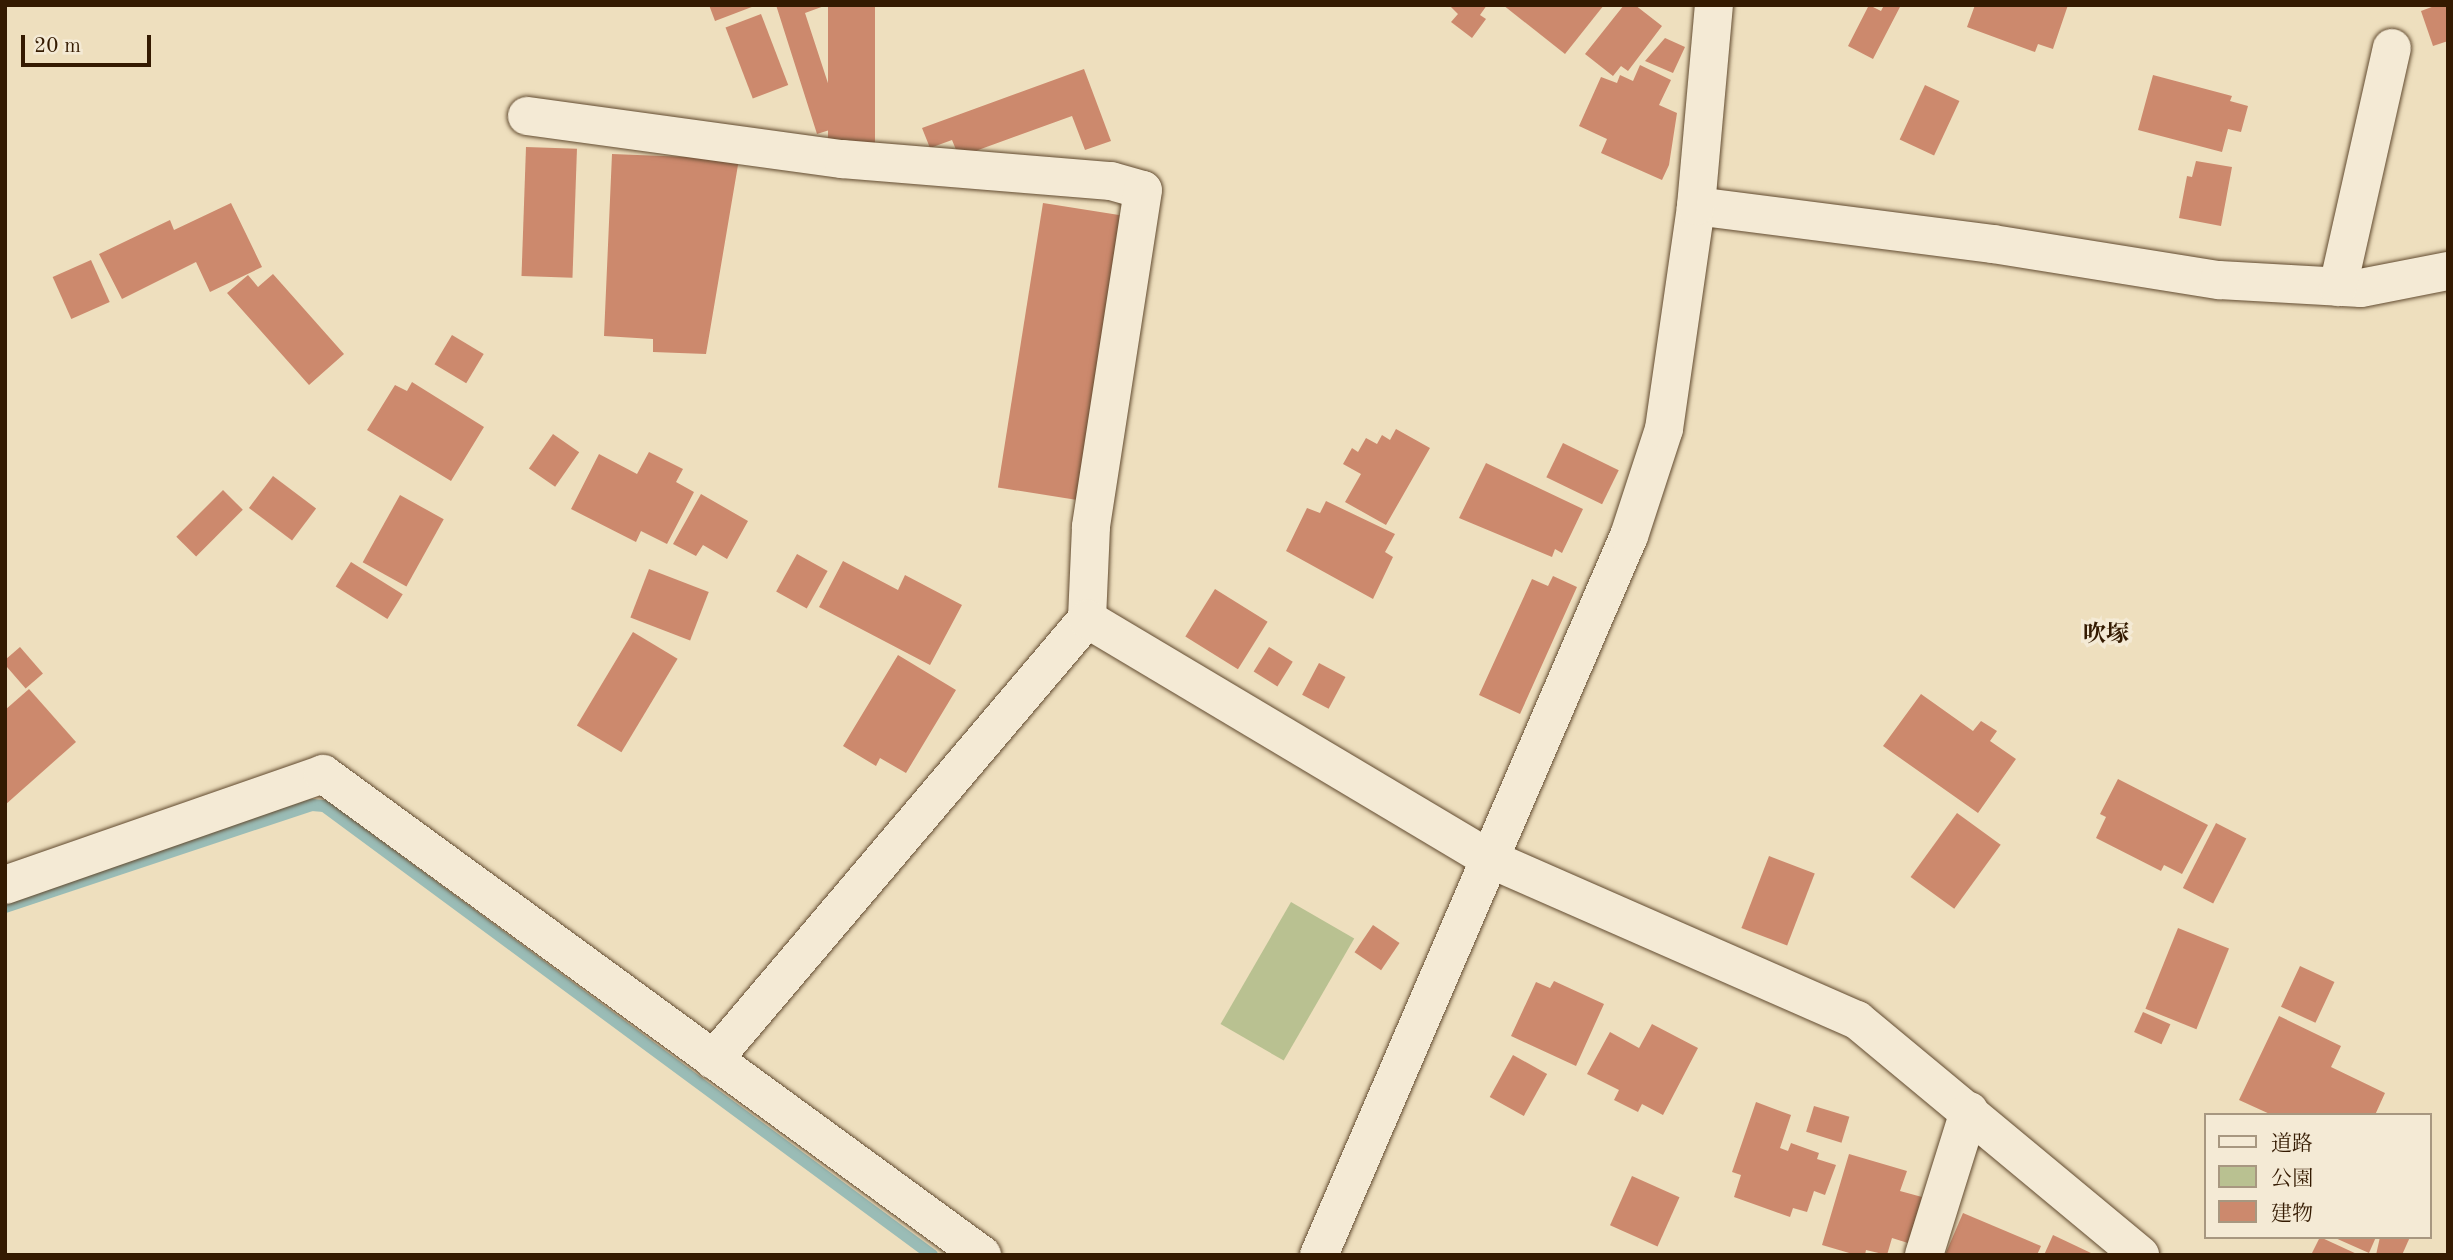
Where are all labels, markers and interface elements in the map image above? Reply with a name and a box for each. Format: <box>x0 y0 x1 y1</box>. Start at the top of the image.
scale bar <box>24 21 154 65</box>
text: 20 m <box>34 36 81 57</box>
district label: 吹塚 <box>2083 621 2129 649</box>
legend <box>2204 1113 2432 1239</box>
text: 道路 <box>2271 1134 2313 1155</box>
text: 公園 <box>2271 1169 2313 1190</box>
text: 建物 <box>2271 1204 2313 1225</box>

